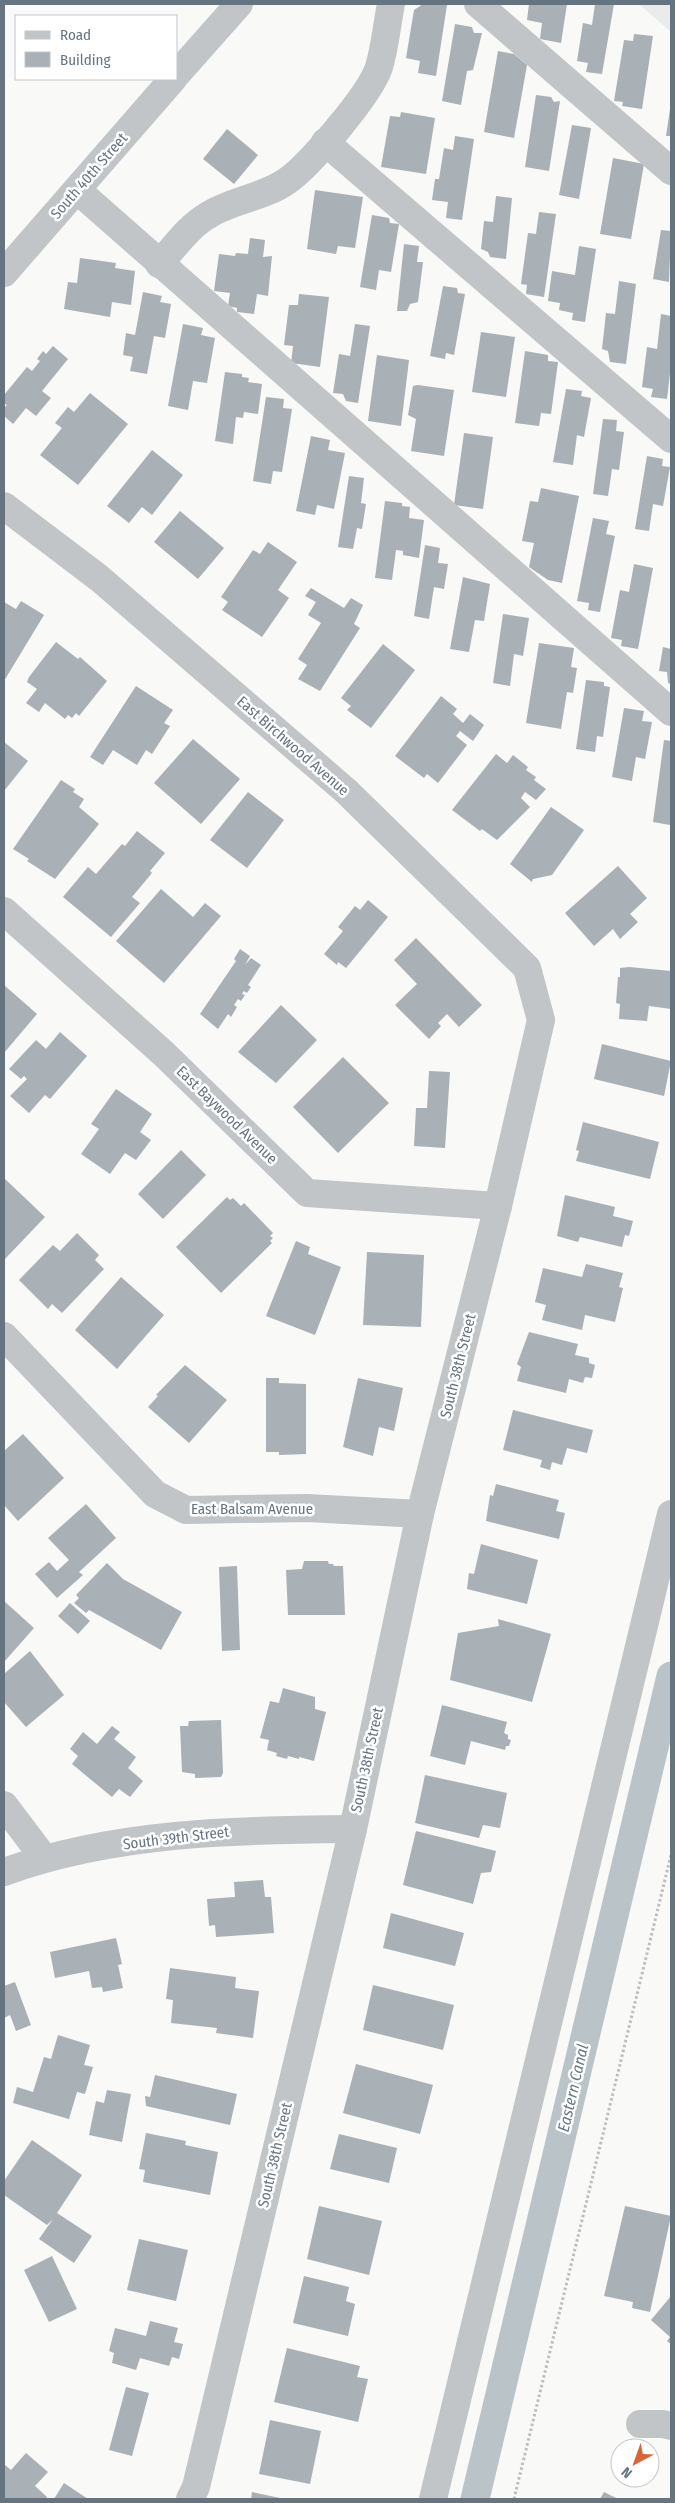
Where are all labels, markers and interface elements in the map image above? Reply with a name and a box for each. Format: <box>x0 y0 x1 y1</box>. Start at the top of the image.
legend <box>15 15 178 80</box>
text: Road <box>60 26 91 44</box>
text: Building <box>60 51 111 69</box>
street label: South 40th Street <box>47 129 131 223</box>
street label: East Birchwood Avenue <box>233 693 353 799</box>
street label: East Baywood Avenue <box>173 1062 281 1168</box>
street label: South 38th Street <box>436 1312 480 1420</box>
street label: East Balsam Avenue <box>191 1500 313 1518</box>
street label: South 38th Street <box>347 1706 387 1814</box>
street label: South 39th Street <box>122 1823 230 1853</box>
water label: Eastern Canal <box>554 2042 592 2134</box>
street label: South 38th Street <box>254 2101 296 2209</box>
north arrow <box>610 2438 660 2488</box>
text: N <box>618 2463 636 2482</box>

